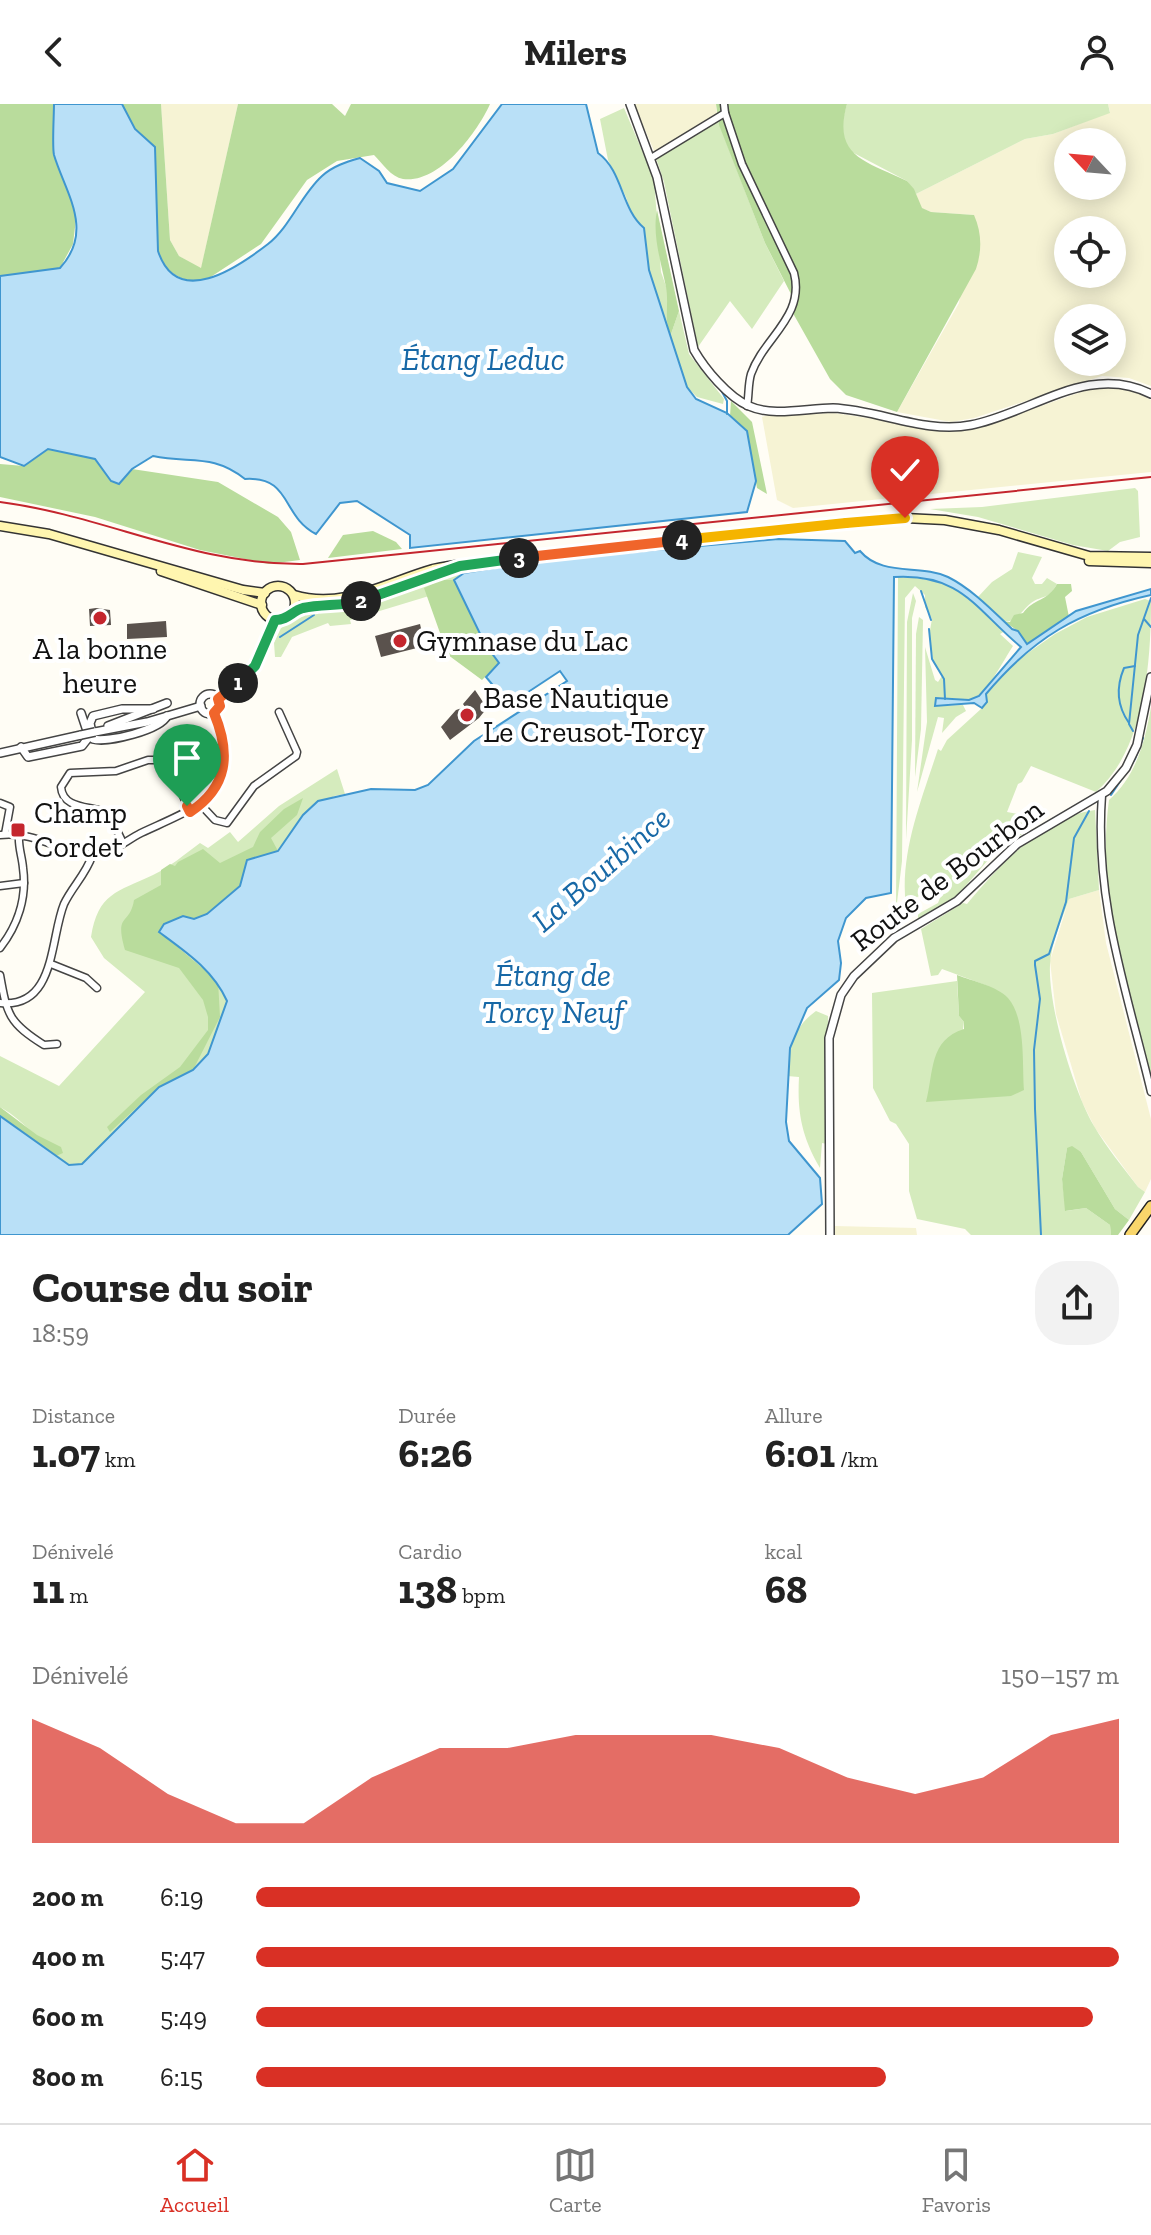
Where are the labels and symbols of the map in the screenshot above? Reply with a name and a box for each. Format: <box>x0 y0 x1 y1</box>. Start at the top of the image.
north arrow <box>1054 128 1126 200</box>
water label: Étang Leduc <box>401 340 565 378</box>
pin <box>871 436 939 518</box>
pin: 4 <box>662 520 702 560</box>
pin: 3 <box>499 538 539 578</box>
pin: 2 <box>341 581 381 621</box>
marker: A la bonne heure <box>91 609 109 627</box>
place label: Gymnase du Lac <box>416 623 629 659</box>
place label: A la bonne heure <box>33 631 167 701</box>
marker: Gymnase du Lac <box>391 632 409 650</box>
pin: 1 <box>218 663 258 703</box>
place label: Base Nautique Le Creusot-Torcy <box>483 680 706 750</box>
marker: Base Nautique Le Creusot-Torcy <box>458 706 476 724</box>
pin <box>153 724 221 806</box>
street label: Route de Bourbon <box>844 791 1050 959</box>
place label: Champ Cordet <box>34 795 127 865</box>
water label: La Bourbince <box>524 799 678 939</box>
marker: Champ Cordet <box>9 821 27 839</box>
water label: Étang de Torcy Neuf <box>482 956 627 1031</box>

